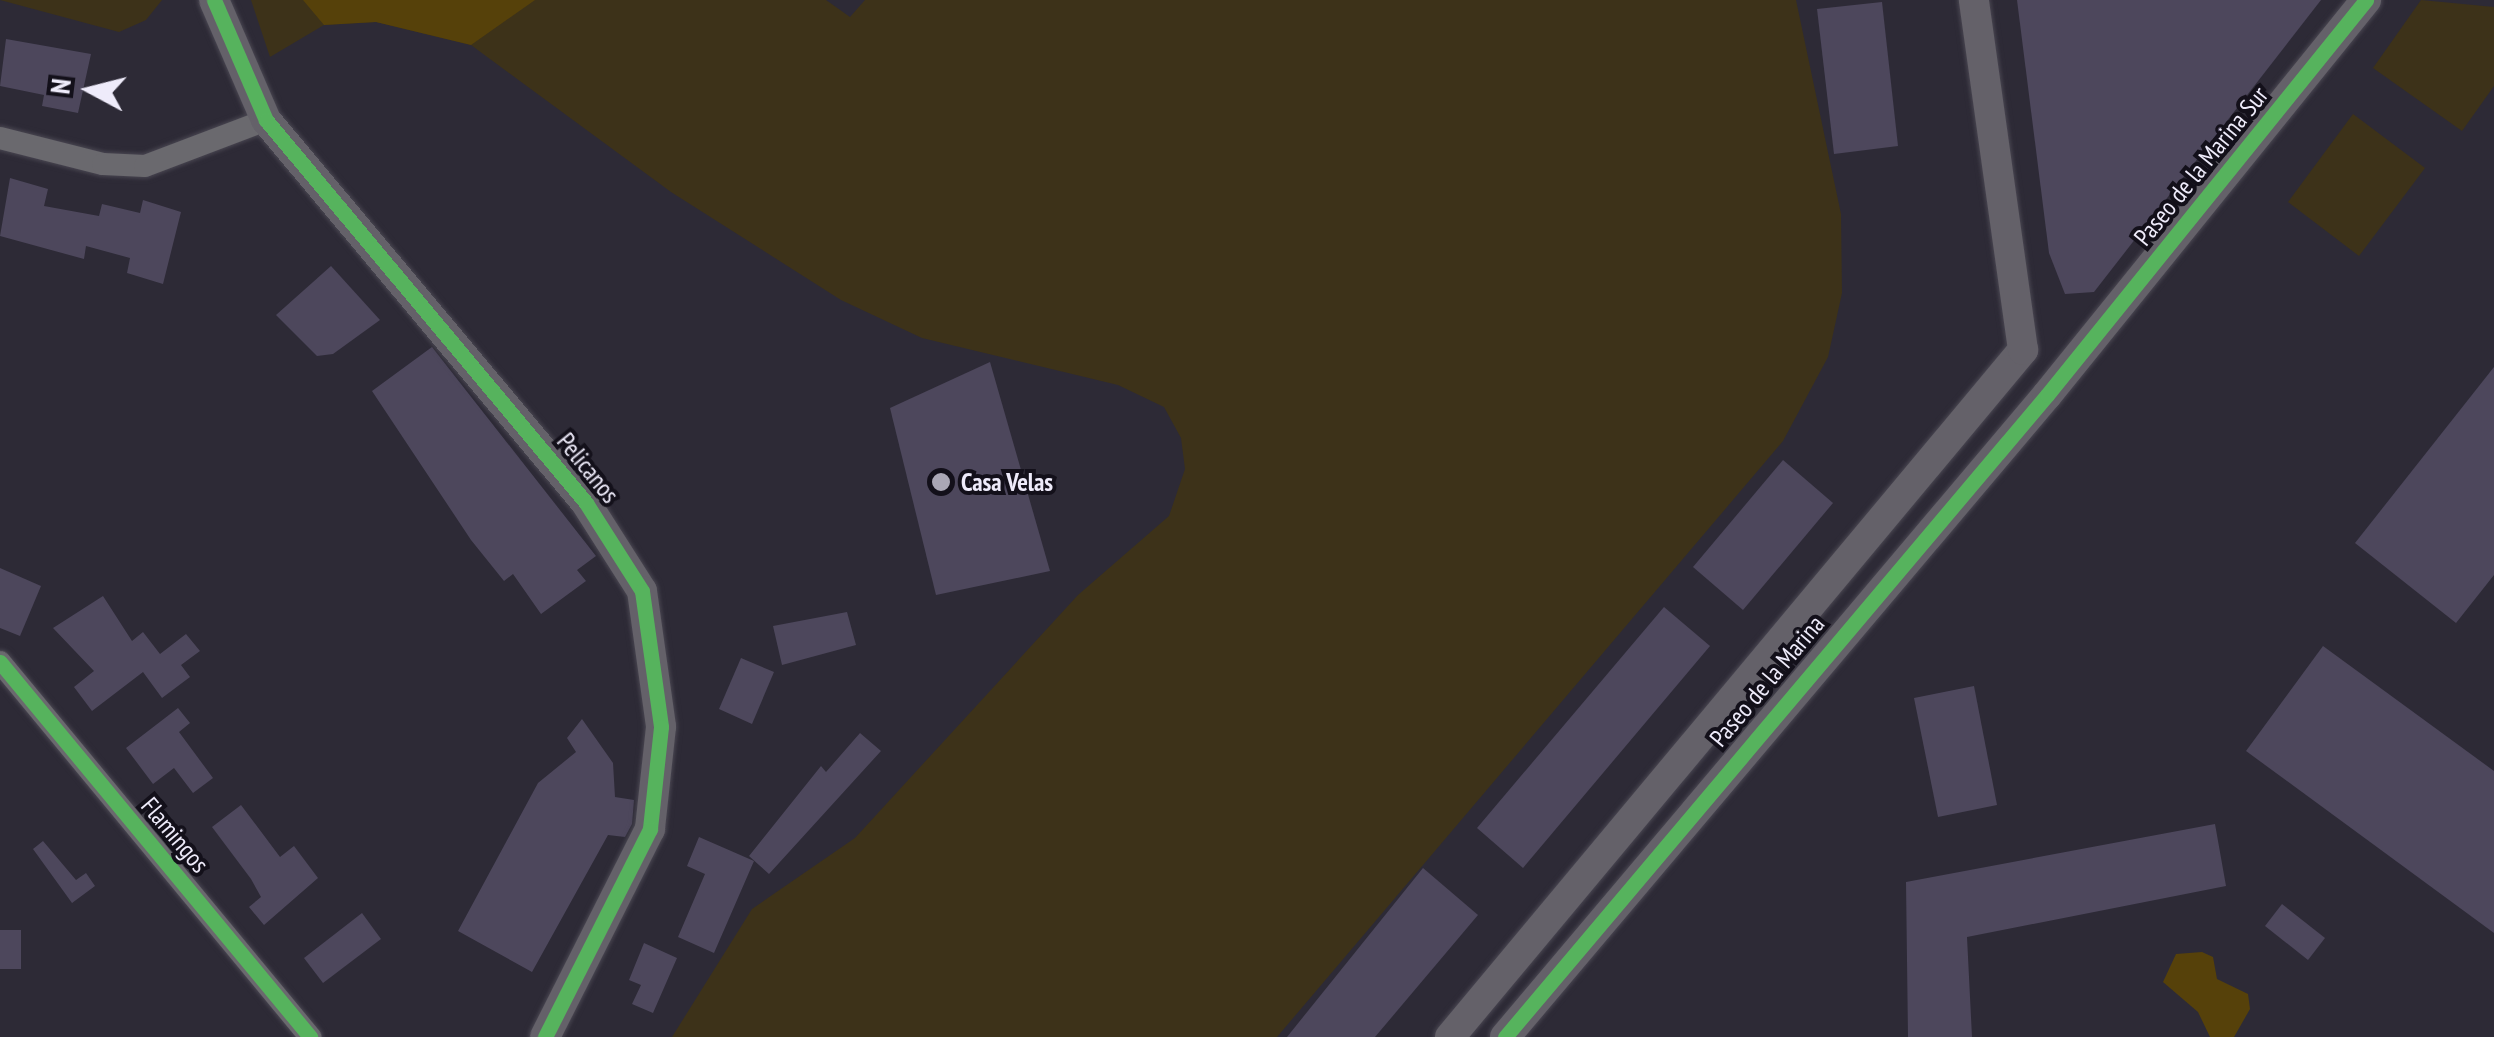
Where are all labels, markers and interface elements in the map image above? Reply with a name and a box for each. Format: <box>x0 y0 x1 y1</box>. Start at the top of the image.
north arrow <box>40 40 140 140</box>
text: N <box>40 77 79 96</box>
street label: Paseo de la Marina Sur <box>2128 81 2274 251</box>
street label: Pelicanos <box>551 427 625 509</box>
place label: Casa Velas <box>961 467 1054 497</box>
marker: Casa Velas <box>930 471 952 493</box>
street label: Paseo de la Marina <box>1703 609 1831 753</box>
street label: Flamingos <box>135 791 215 879</box>

